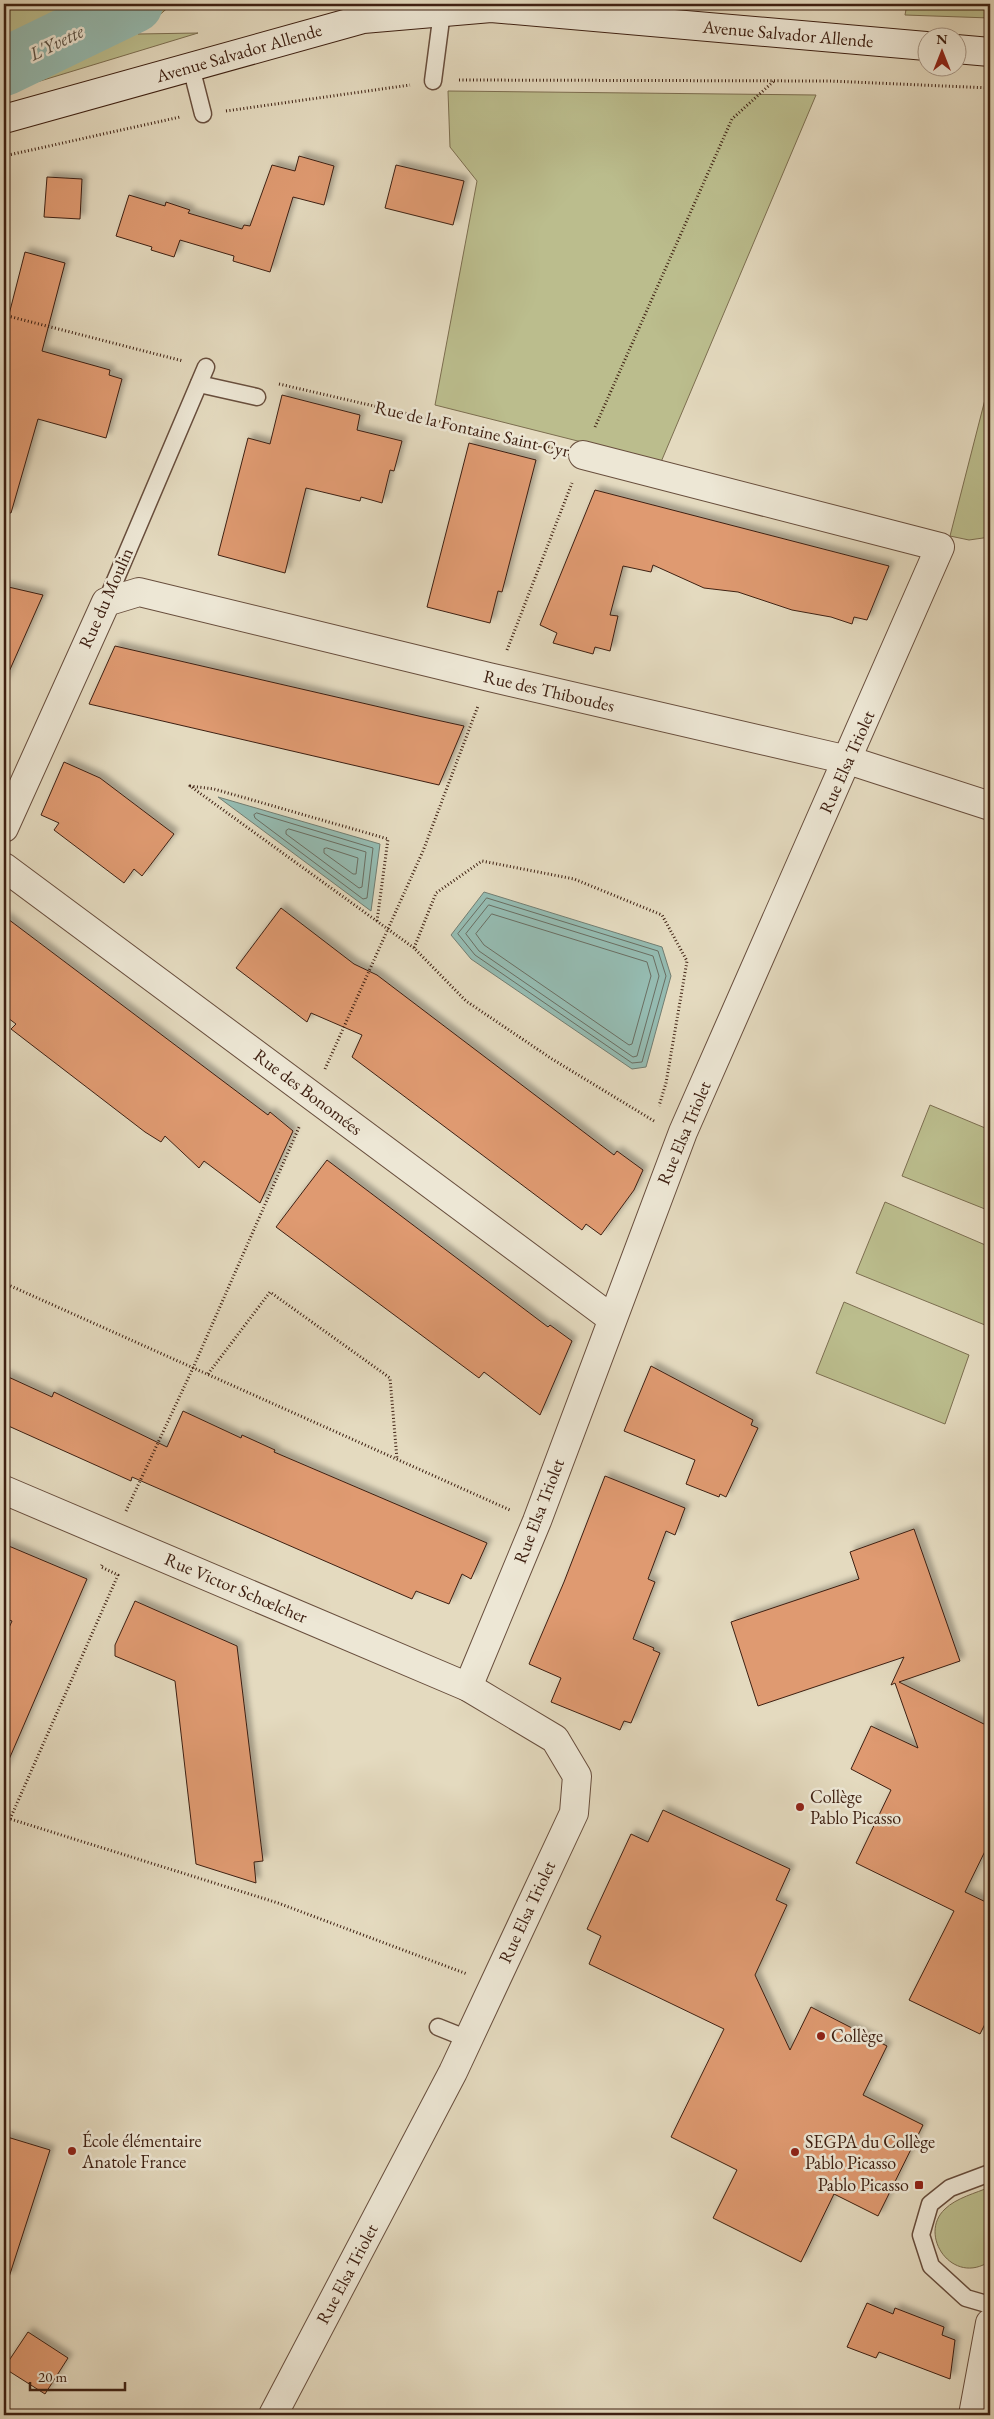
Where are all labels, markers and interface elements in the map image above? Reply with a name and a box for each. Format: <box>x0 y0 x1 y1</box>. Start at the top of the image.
street label: Avenue Salvador Allende <box>701 14 874 52</box>
water label: L'Yvette <box>24 18 88 67</box>
street label: Avenue Salvador Allende <box>152 18 324 87</box>
north arrow <box>916 28 966 78</box>
text: N <box>936 30 948 48</box>
street label: Rue de la Fontaine Saint-Cyr <box>373 395 572 462</box>
street label: Rue du Moulin <box>73 544 138 652</box>
street label: Rue des Thiboudes <box>481 664 617 717</box>
street label: Rue Elsa Triolet <box>814 706 880 817</box>
street label: Rue des Bonomées <box>249 1043 367 1140</box>
street label: Rue Elsa Triolet <box>651 1077 716 1188</box>
street label: Rue Elsa Triolet <box>508 1455 569 1566</box>
street label: Rue Victor Schœlcher <box>161 1547 311 1628</box>
place label: Collège Pablo Picasso <box>810 1785 901 1829</box>
marker: Collège Pablo Picasso <box>794 1801 806 1813</box>
street label: Rue Elsa Triolet <box>493 1857 560 1967</box>
place label: Collège <box>831 2024 883 2047</box>
marker: Collège <box>815 2030 827 2042</box>
place label: École élémentaire Anatole France <box>81 2129 201 2173</box>
place label: SEGPA du Collège Pablo Picasso <box>805 2130 935 2174</box>
marker: École élémentaire Anatole France <box>66 2145 78 2157</box>
marker: SEGPA du Collège Pablo Picasso <box>789 2146 801 2158</box>
place label: Pablo Picasso <box>818 2173 909 2196</box>
marker: Pablo Picasso <box>913 2179 925 2191</box>
street label: Rue Elsa Triolet <box>311 2219 383 2328</box>
scale bar <box>30 2359 125 2391</box>
text: 20 m <box>38 2367 67 2386</box>

